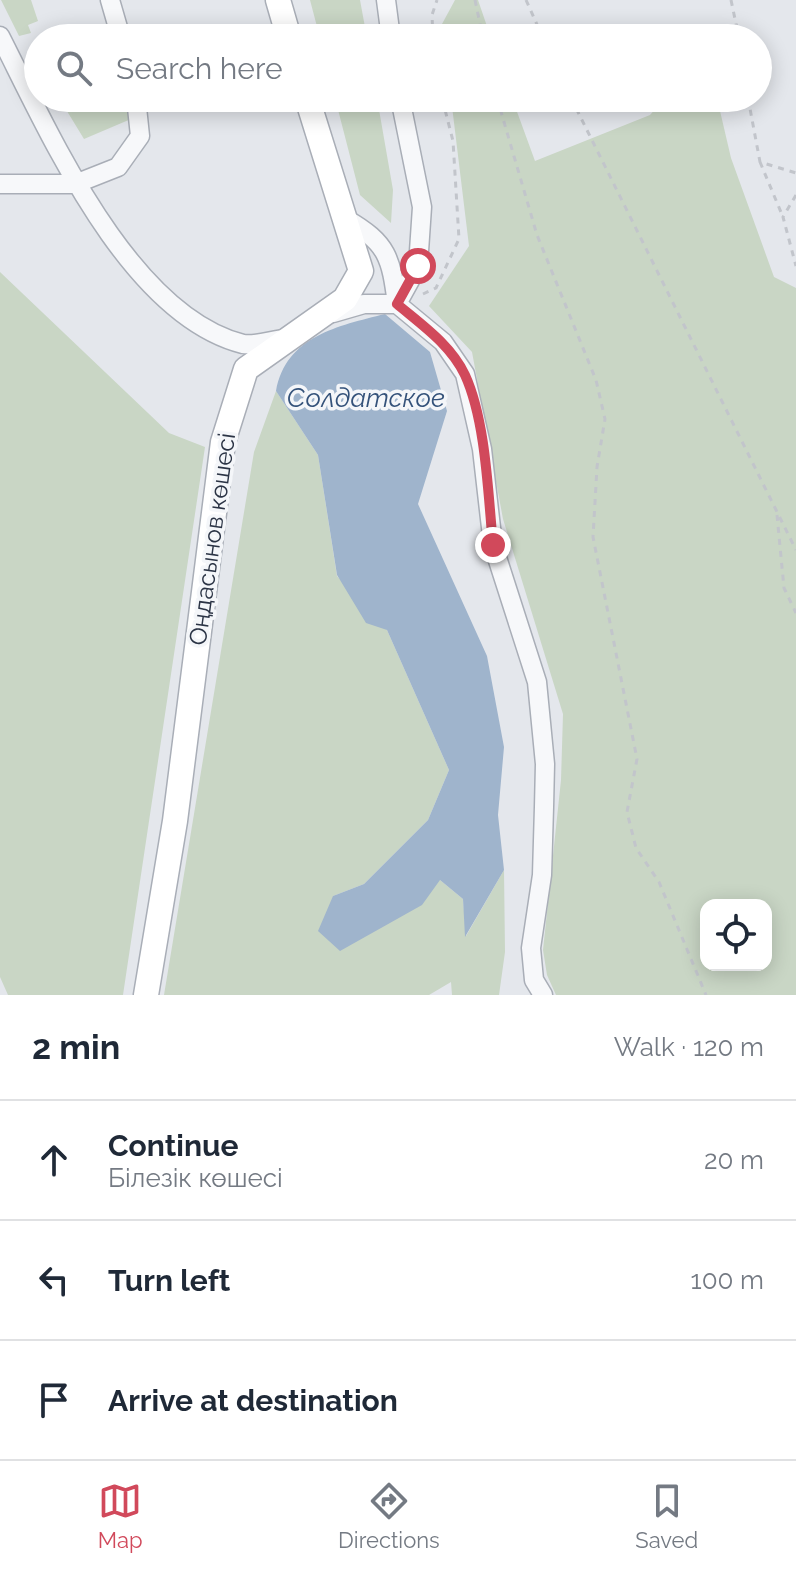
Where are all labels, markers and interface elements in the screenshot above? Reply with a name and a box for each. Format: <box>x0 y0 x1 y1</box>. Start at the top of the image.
search box <box>24 24 772 112</box>
icon: search <box>52 46 96 90</box>
text: Search here <box>116 51 283 86</box>
route start <box>400 248 436 284</box>
water label: Солдатское <box>287 383 445 413</box>
street label: Оңдасынов көшесі <box>183 431 241 647</box>
route end <box>475 527 511 563</box>
map controls <box>700 899 772 971</box>
button: locate <box>700 899 772 971</box>
text: 2 min <box>32 1027 120 1067</box>
text: Walk · 120 m <box>614 1032 764 1062</box>
text: Continue <box>108 1128 239 1163</box>
icon: ahead <box>32 1138 76 1182</box>
text: 20 m <box>704 1145 764 1175</box>
text: Білезік көшесі <box>108 1163 283 1193</box>
icon: left <box>32 1258 76 1302</box>
text: Turn left <box>108 1263 230 1298</box>
text: 100 m <box>691 1265 764 1295</box>
icon: arrive <box>32 1378 76 1422</box>
text: Arrive at destination <box>108 1383 398 1418</box>
tab: Map <box>98 1479 143 1553</box>
tab: Directions <box>338 1479 440 1553</box>
tab: Saved <box>635 1479 698 1553</box>

